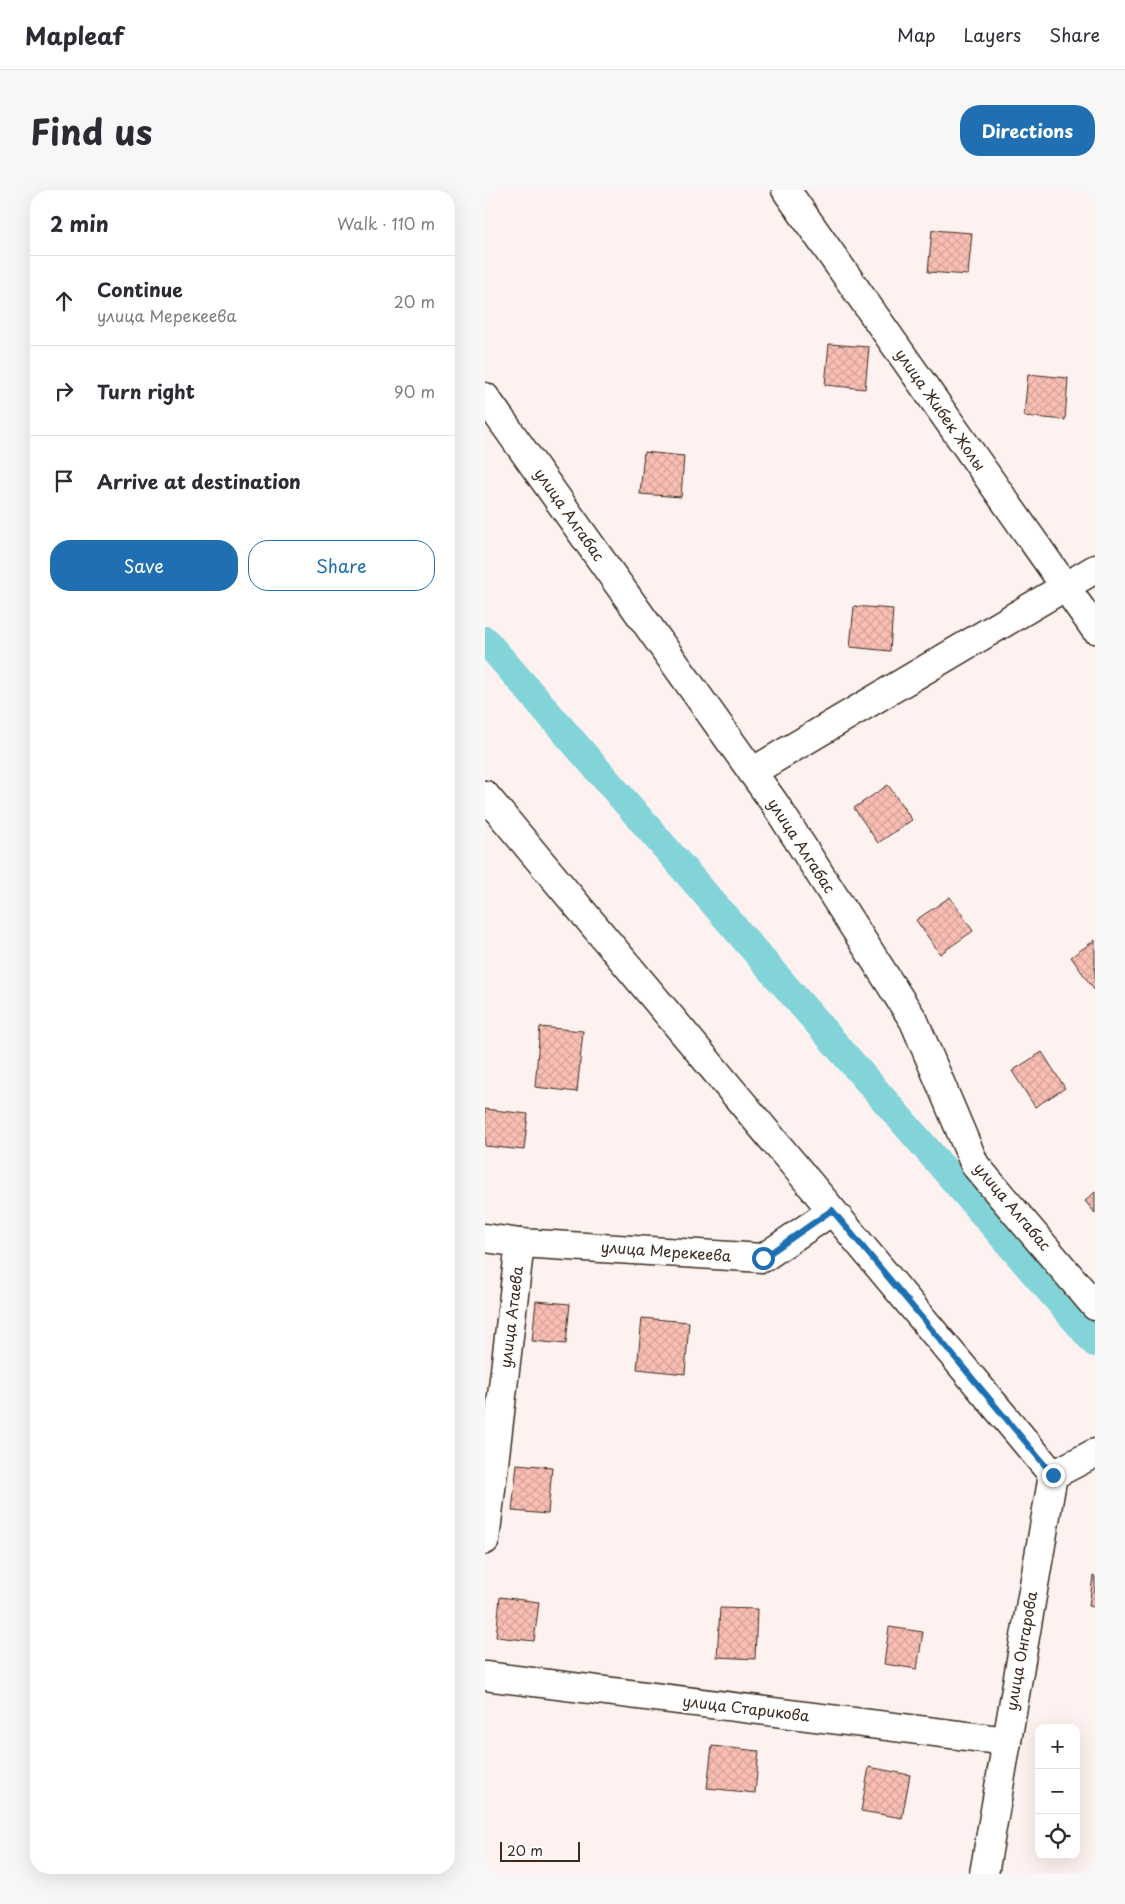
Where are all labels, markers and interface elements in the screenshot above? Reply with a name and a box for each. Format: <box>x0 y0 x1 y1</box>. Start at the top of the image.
text: Mapleaf <box>25 17 124 53</box>
text: Map <box>897 21 936 48</box>
text: Layers <box>964 21 1021 48</box>
text: Share <box>1049 21 1100 48</box>
text: Find us <box>30 104 152 157</box>
button: Directions <box>960 105 1095 156</box>
text: 2 min <box>50 207 109 239</box>
text: Walk · 110 m <box>337 211 435 235</box>
text: Continue <box>97 275 183 303</box>
icon: ahead <box>50 287 78 315</box>
text: 20 m <box>394 289 435 313</box>
text: улица Мерекеева <box>97 303 236 327</box>
street label: улица Жибек Жолы <box>890 343 992 475</box>
icon: right <box>50 377 78 405</box>
text: Turn right <box>97 377 195 405</box>
text: 90 m <box>394 379 435 403</box>
street label: улица Алгабас <box>530 463 611 565</box>
icon: arrive <box>50 467 78 495</box>
text: Arrive at destination <box>97 467 301 495</box>
button: Save <box>50 540 238 591</box>
button: Share <box>248 540 435 591</box>
street label: улица Алгабас <box>763 793 842 897</box>
street label: улица Алгабас <box>969 1157 1057 1255</box>
street label: улица Мерекеева <box>600 1234 733 1267</box>
route start <box>752 1247 775 1270</box>
street label: улица Атаева <box>493 1264 528 1369</box>
route end <box>1042 1464 1065 1487</box>
street label: улица Онгарова <box>999 1588 1042 1712</box>
street label: улица Старикова <box>681 1688 812 1727</box>
map controls <box>1035 1724 1080 1859</box>
button: + <box>1035 1724 1080 1769</box>
button: − <box>1035 1769 1080 1814</box>
button: locate <box>1035 1814 1080 1859</box>
scale bar <box>500 1839 580 1862</box>
text: 20 m <box>507 1840 543 1861</box>

